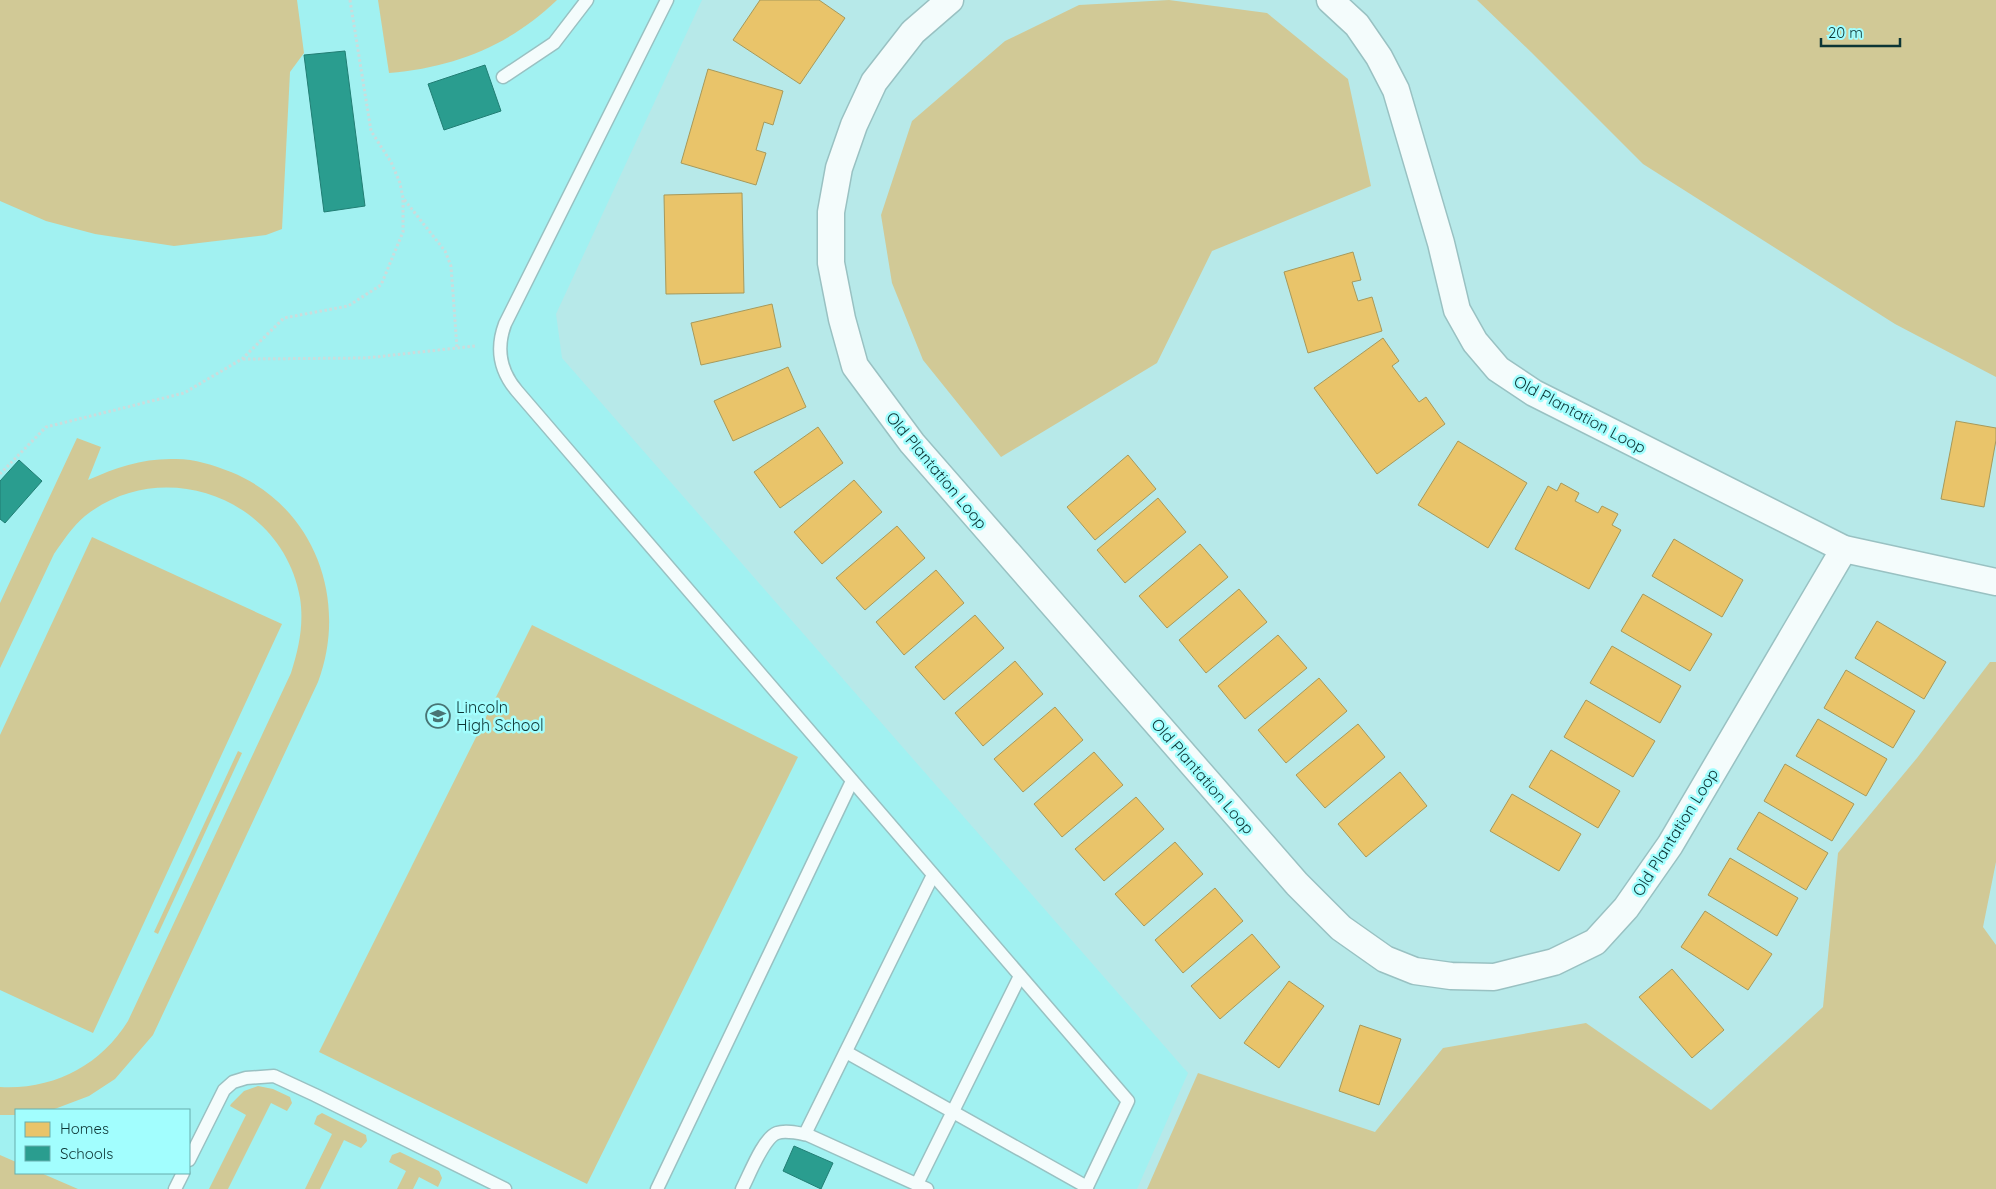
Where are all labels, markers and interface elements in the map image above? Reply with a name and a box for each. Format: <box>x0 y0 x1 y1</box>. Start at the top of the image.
scale bar <box>1821 15 1900 47</box>
text: 20 m <box>1828 23 1863 42</box>
street label: Old Plantation Loop <box>1510 371 1650 457</box>
street label: Old Plantation Loop <box>882 407 992 533</box>
place label: Lincoln High School <box>456 697 544 735</box>
school or university icon: Lincoln High School <box>425 703 451 729</box>
street label: Old Plantation Loop <box>1147 714 1259 838</box>
street label: Old Plantation Loop <box>1628 764 1722 900</box>
legend <box>15 1109 190 1174</box>
text: Homes <box>60 1119 109 1138</box>
text: Schools <box>60 1144 113 1163</box>

